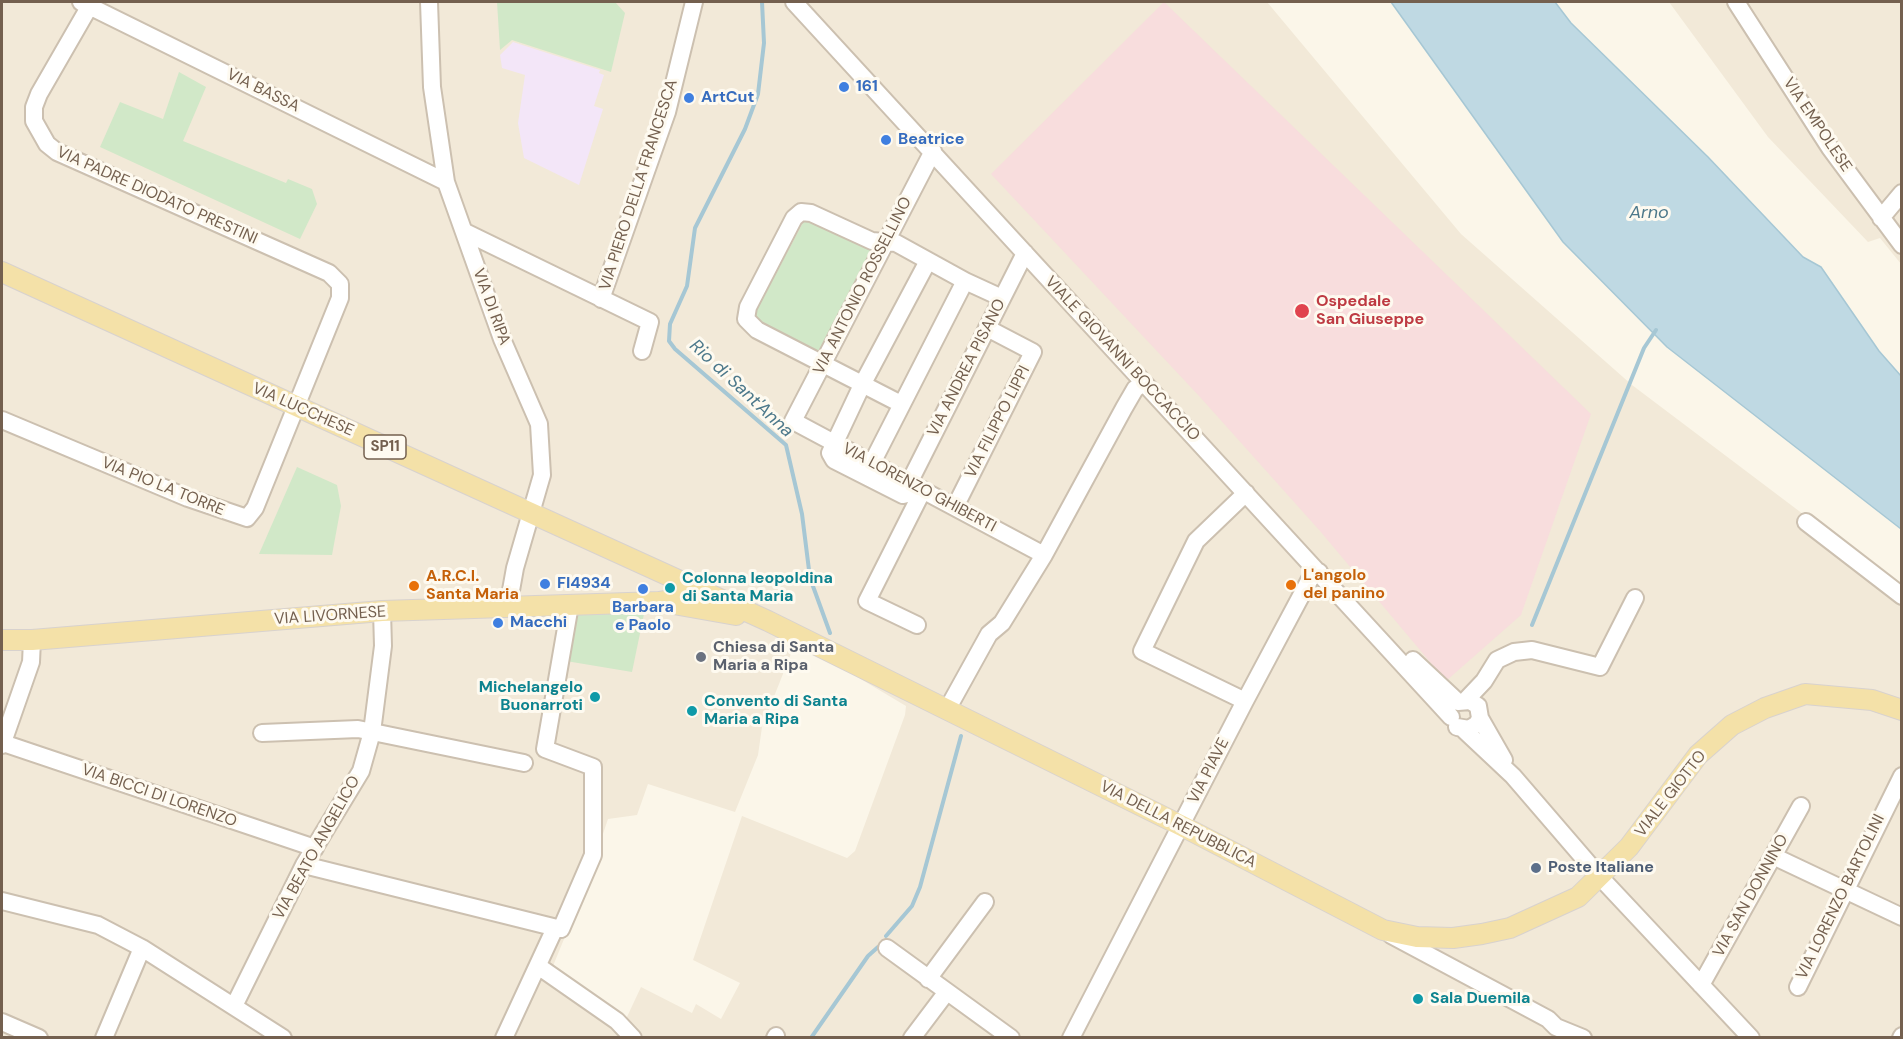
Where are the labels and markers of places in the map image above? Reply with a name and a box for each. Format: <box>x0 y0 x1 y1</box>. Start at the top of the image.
place label: 161 <box>856 77 878 97</box>
marker: 161 <box>837 80 851 94</box>
place label: ArtCut <box>701 88 754 108</box>
marker: ArtCut <box>682 91 696 105</box>
place label: Beatrice <box>898 130 964 150</box>
marker: Beatrice <box>879 133 893 147</box>
place label: Ospedale San Giuseppe <box>1316 292 1424 330</box>
marker: Ospedale San Giuseppe <box>1293 302 1311 320</box>
place label: L'angolo del panino <box>1303 566 1385 604</box>
place label: A.R.C.I. Santa Maria <box>426 567 519 605</box>
place label: Colonna leopoldina di Santa Maria <box>682 569 833 607</box>
place label: FI4934 <box>557 574 611 594</box>
marker: FI4934 <box>538 577 552 591</box>
marker: L'angolo del panino <box>1284 578 1298 592</box>
marker: A.R.C.I. Santa Maria <box>407 579 421 593</box>
marker: Colonna leopoldina di Santa Maria <box>663 581 677 595</box>
marker: Barbara e Paolo <box>636 582 650 596</box>
place label: Barbara e Paolo <box>612 598 674 636</box>
place label: Macchi <box>510 613 567 633</box>
marker: Macchi <box>491 616 505 630</box>
place label: Chiesa di Santa Maria a Ripa <box>713 638 834 676</box>
marker: Chiesa di Santa Maria a Ripa <box>694 650 708 664</box>
place label: Michelangelo Buonarroti <box>479 678 583 716</box>
marker: Michelangelo Buonarroti <box>588 690 602 704</box>
place label: Convento di Santa Maria a Ripa <box>704 692 848 730</box>
marker: Convento di Santa Maria a Ripa <box>685 704 699 718</box>
place label: Poste Italiane <box>1548 858 1654 878</box>
marker: Poste Italiane <box>1529 861 1543 875</box>
place label: Sala Duemila <box>1430 989 1530 1009</box>
marker: Sala Duemila <box>1411 992 1425 1006</box>

